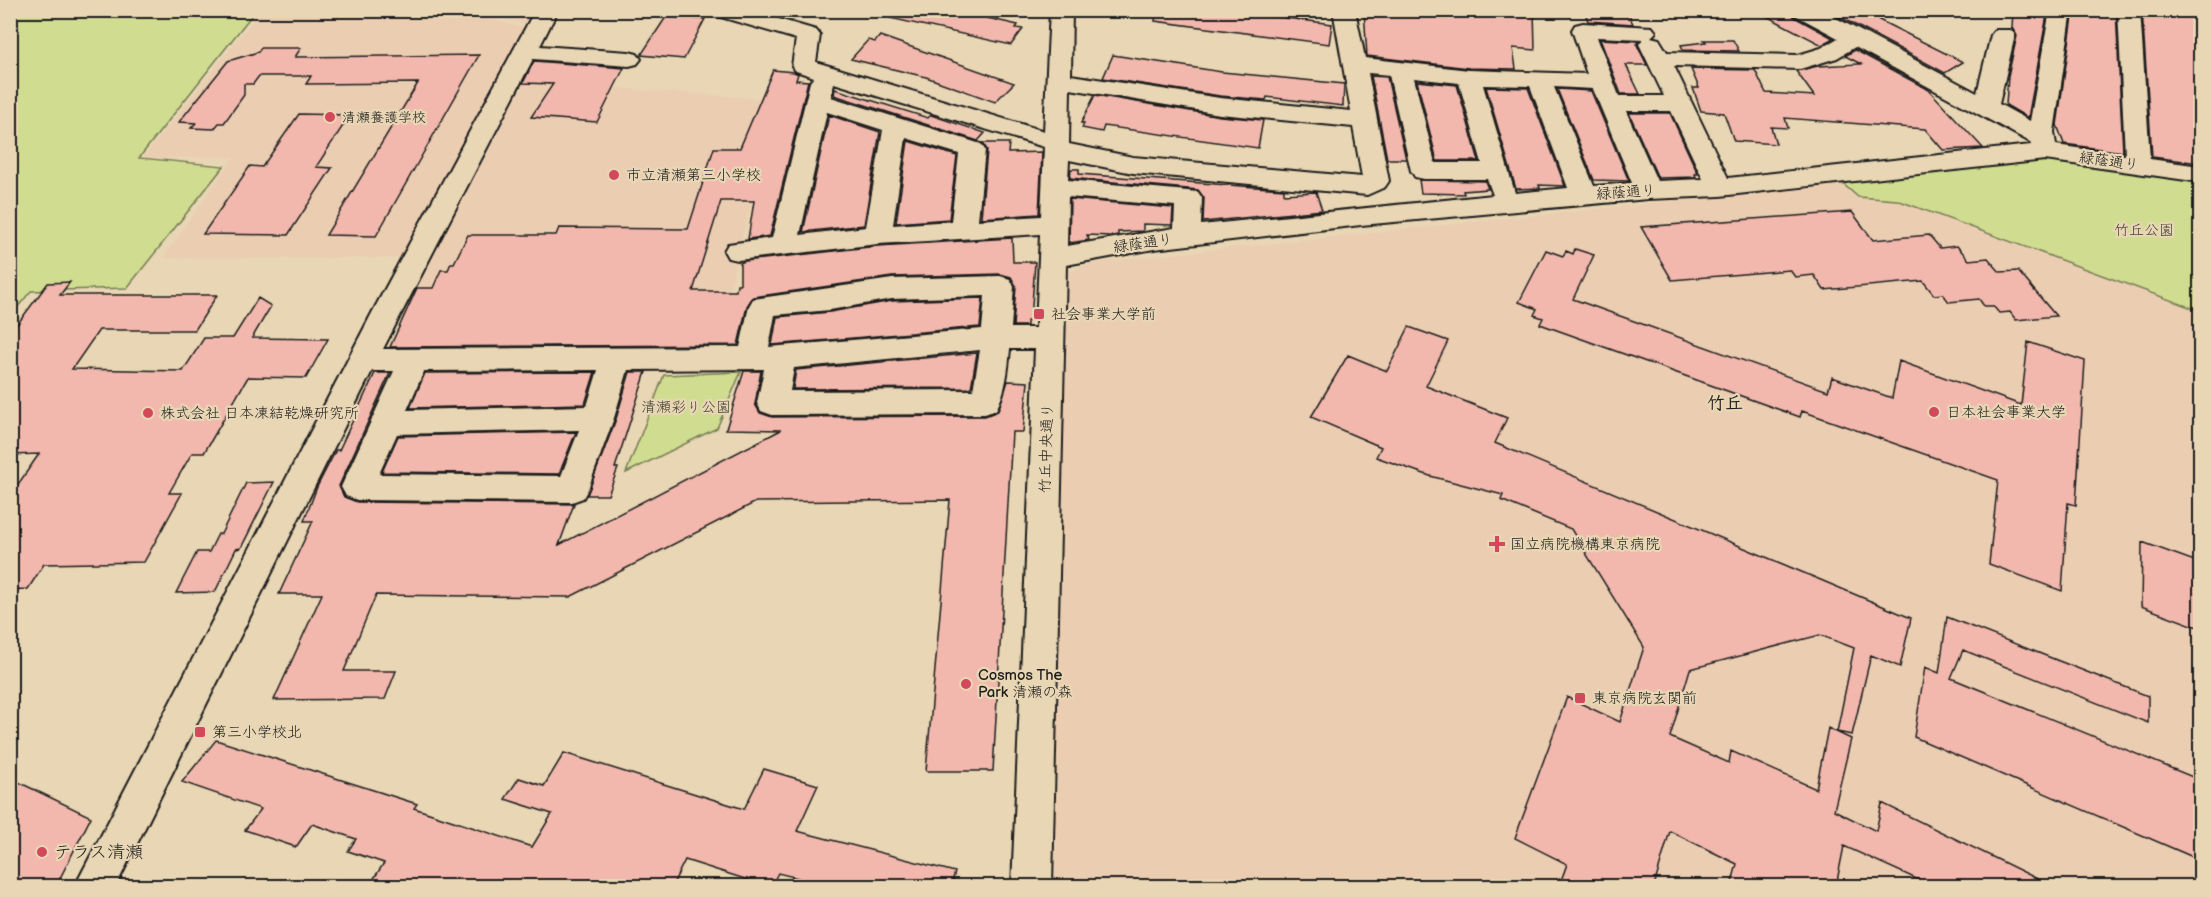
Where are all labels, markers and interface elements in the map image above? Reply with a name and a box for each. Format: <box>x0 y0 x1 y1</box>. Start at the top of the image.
place label: 清瀬養護学校 <box>342 109 426 126</box>
marker: 清瀬養護学校 <box>323 110 337 124</box>
street label: 緑蔭通り <box>2078 148 2140 175</box>
place label: 市立清瀬第三小学校 <box>626 166 761 185</box>
marker: 市立清瀬第三小学校 <box>607 168 621 182</box>
street label: 緑蔭通り <box>1595 181 1657 204</box>
park label: 竹丘公園 <box>2114 221 2174 240</box>
street label: 緑蔭通り <box>1112 230 1174 257</box>
place label: 社会事業大学前 <box>1051 305 1156 324</box>
marker: 社会事業大学前 <box>1032 307 1046 321</box>
district label: 竹丘 <box>1707 393 1743 414</box>
park label: 清瀬彩り公園 <box>641 398 731 417</box>
street label: 竹丘中央通り <box>1035 403 1058 493</box>
place label: 日本社会事業大学 <box>1946 403 2066 422</box>
place label: 株式会社 日本凍結乾燥研究所 <box>160 404 359 423</box>
marker: 日本社会事業大学 <box>1927 405 1941 419</box>
marker: 株式会社 日本凍結乾燥研究所 <box>141 406 155 420</box>
marker: 国立病院機構東京病院 <box>1488 535 1506 553</box>
place label: 国立病院機構東京病院 <box>1510 535 1660 554</box>
place label: Cosmos The Park 清瀬の森 <box>978 666 1072 702</box>
marker: Cosmos The Park 清瀬の森 <box>959 677 973 691</box>
place label: 東京病院玄関前 <box>1592 689 1697 708</box>
marker: 東京病院玄関前 <box>1573 691 1587 705</box>
place label: 第三小学校北 <box>212 723 302 742</box>
marker: 第三小学校北 <box>193 725 207 739</box>
place label: テラス清瀬 <box>54 842 143 863</box>
marker: テラス清瀬 <box>35 845 49 859</box>

